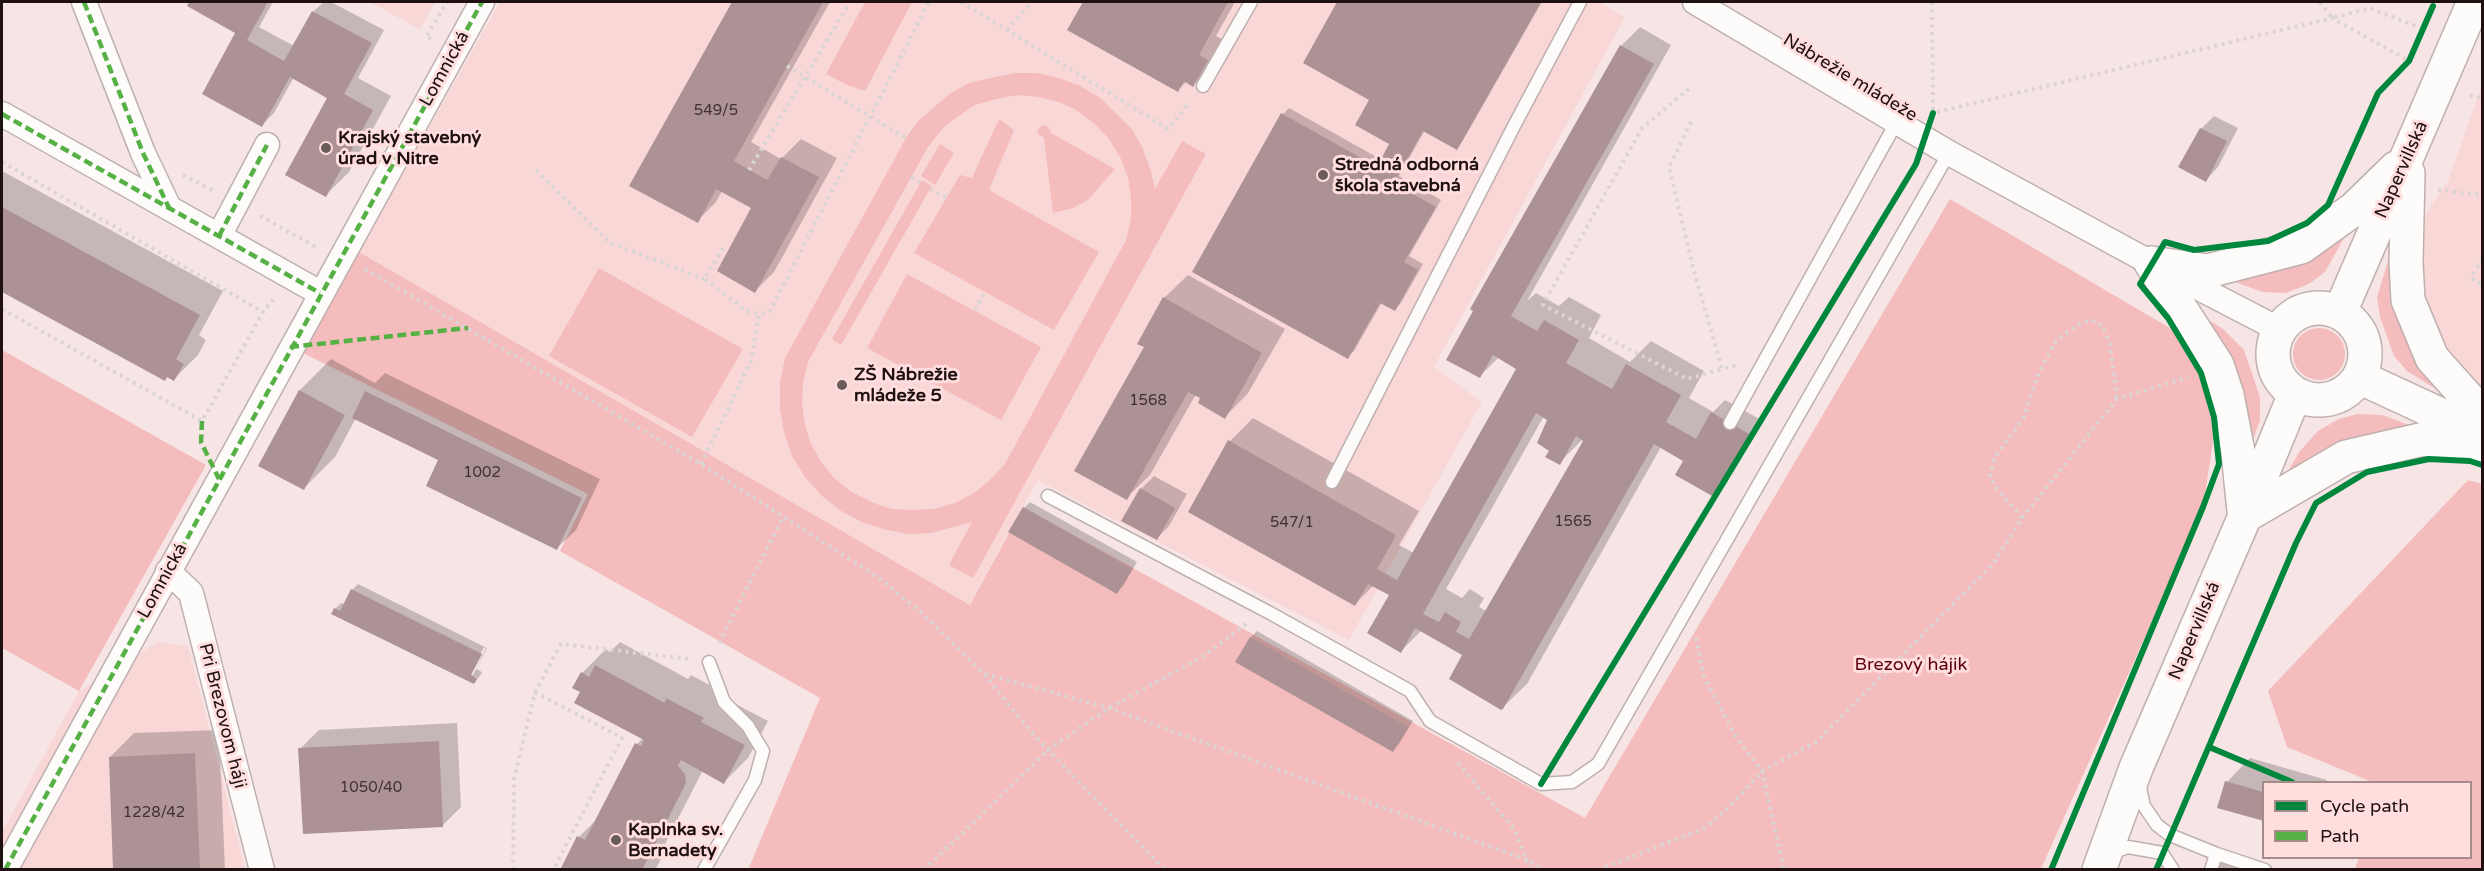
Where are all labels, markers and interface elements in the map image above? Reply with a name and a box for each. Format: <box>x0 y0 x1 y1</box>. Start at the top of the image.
street label: Lomnická <box>416 28 474 110</box>
street label: Nábrežie mládeže <box>1779 29 1921 127</box>
house number: 549/5 <box>694 102 738 120</box>
street label: Napervillská <box>2371 118 2433 222</box>
place label: Krajský stavebný úrad v Nitre <box>338 127 481 170</box>
marker: Krajský stavebný úrad v Nitre <box>319 141 333 155</box>
place label: Stredná odborná škola stavebná <box>1335 154 1479 196</box>
marker: Stredná odborná škola stavebná <box>1316 168 1330 182</box>
place label: ZŠ Nábrežie mládeže 5 <box>854 364 958 406</box>
marker: ZŠ Nábrežie mládeže 5 <box>835 378 849 392</box>
house number: 1568 <box>1129 392 1167 410</box>
house number: 1002 <box>463 464 501 482</box>
house number: 1565 <box>1554 513 1592 531</box>
house number: 547/1 <box>1270 514 1314 532</box>
street label: Lomnická <box>134 540 192 622</box>
street label: Napervillská <box>2165 579 2225 683</box>
street label: Pri Brezovom háji <box>194 641 250 791</box>
park label: Brezový hájik <box>1855 654 1967 676</box>
house number: 1050/40 <box>340 779 402 797</box>
legend <box>2262 781 2472 859</box>
text: Cycle path <box>2320 795 2409 817</box>
house number: 1228/42 <box>123 804 185 822</box>
place label: Kaplnka sv. Bernadety <box>628 819 723 862</box>
text: Path <box>2320 825 2359 847</box>
marker: Kaplnka sv. Bernadety <box>609 833 623 847</box>

